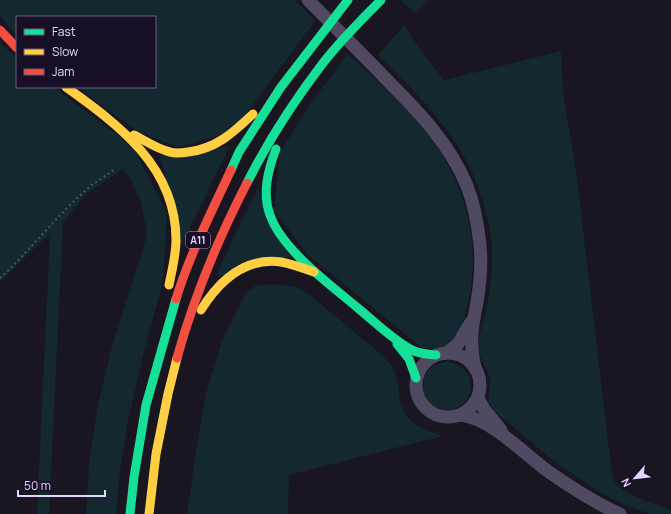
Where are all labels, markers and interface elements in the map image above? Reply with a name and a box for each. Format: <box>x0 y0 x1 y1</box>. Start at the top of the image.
legend <box>16 16 156 88</box>
text: Fast <box>52 23 76 40</box>
text: Slow <box>52 43 78 60</box>
text: Jam <box>52 63 74 80</box>
road number: A11 <box>186 232 210 248</box>
north arrow <box>615 458 655 498</box>
scale bar <box>18 472 105 498</box>
text: N <box>617 476 634 490</box>
text: 50 m <box>24 477 51 494</box>

